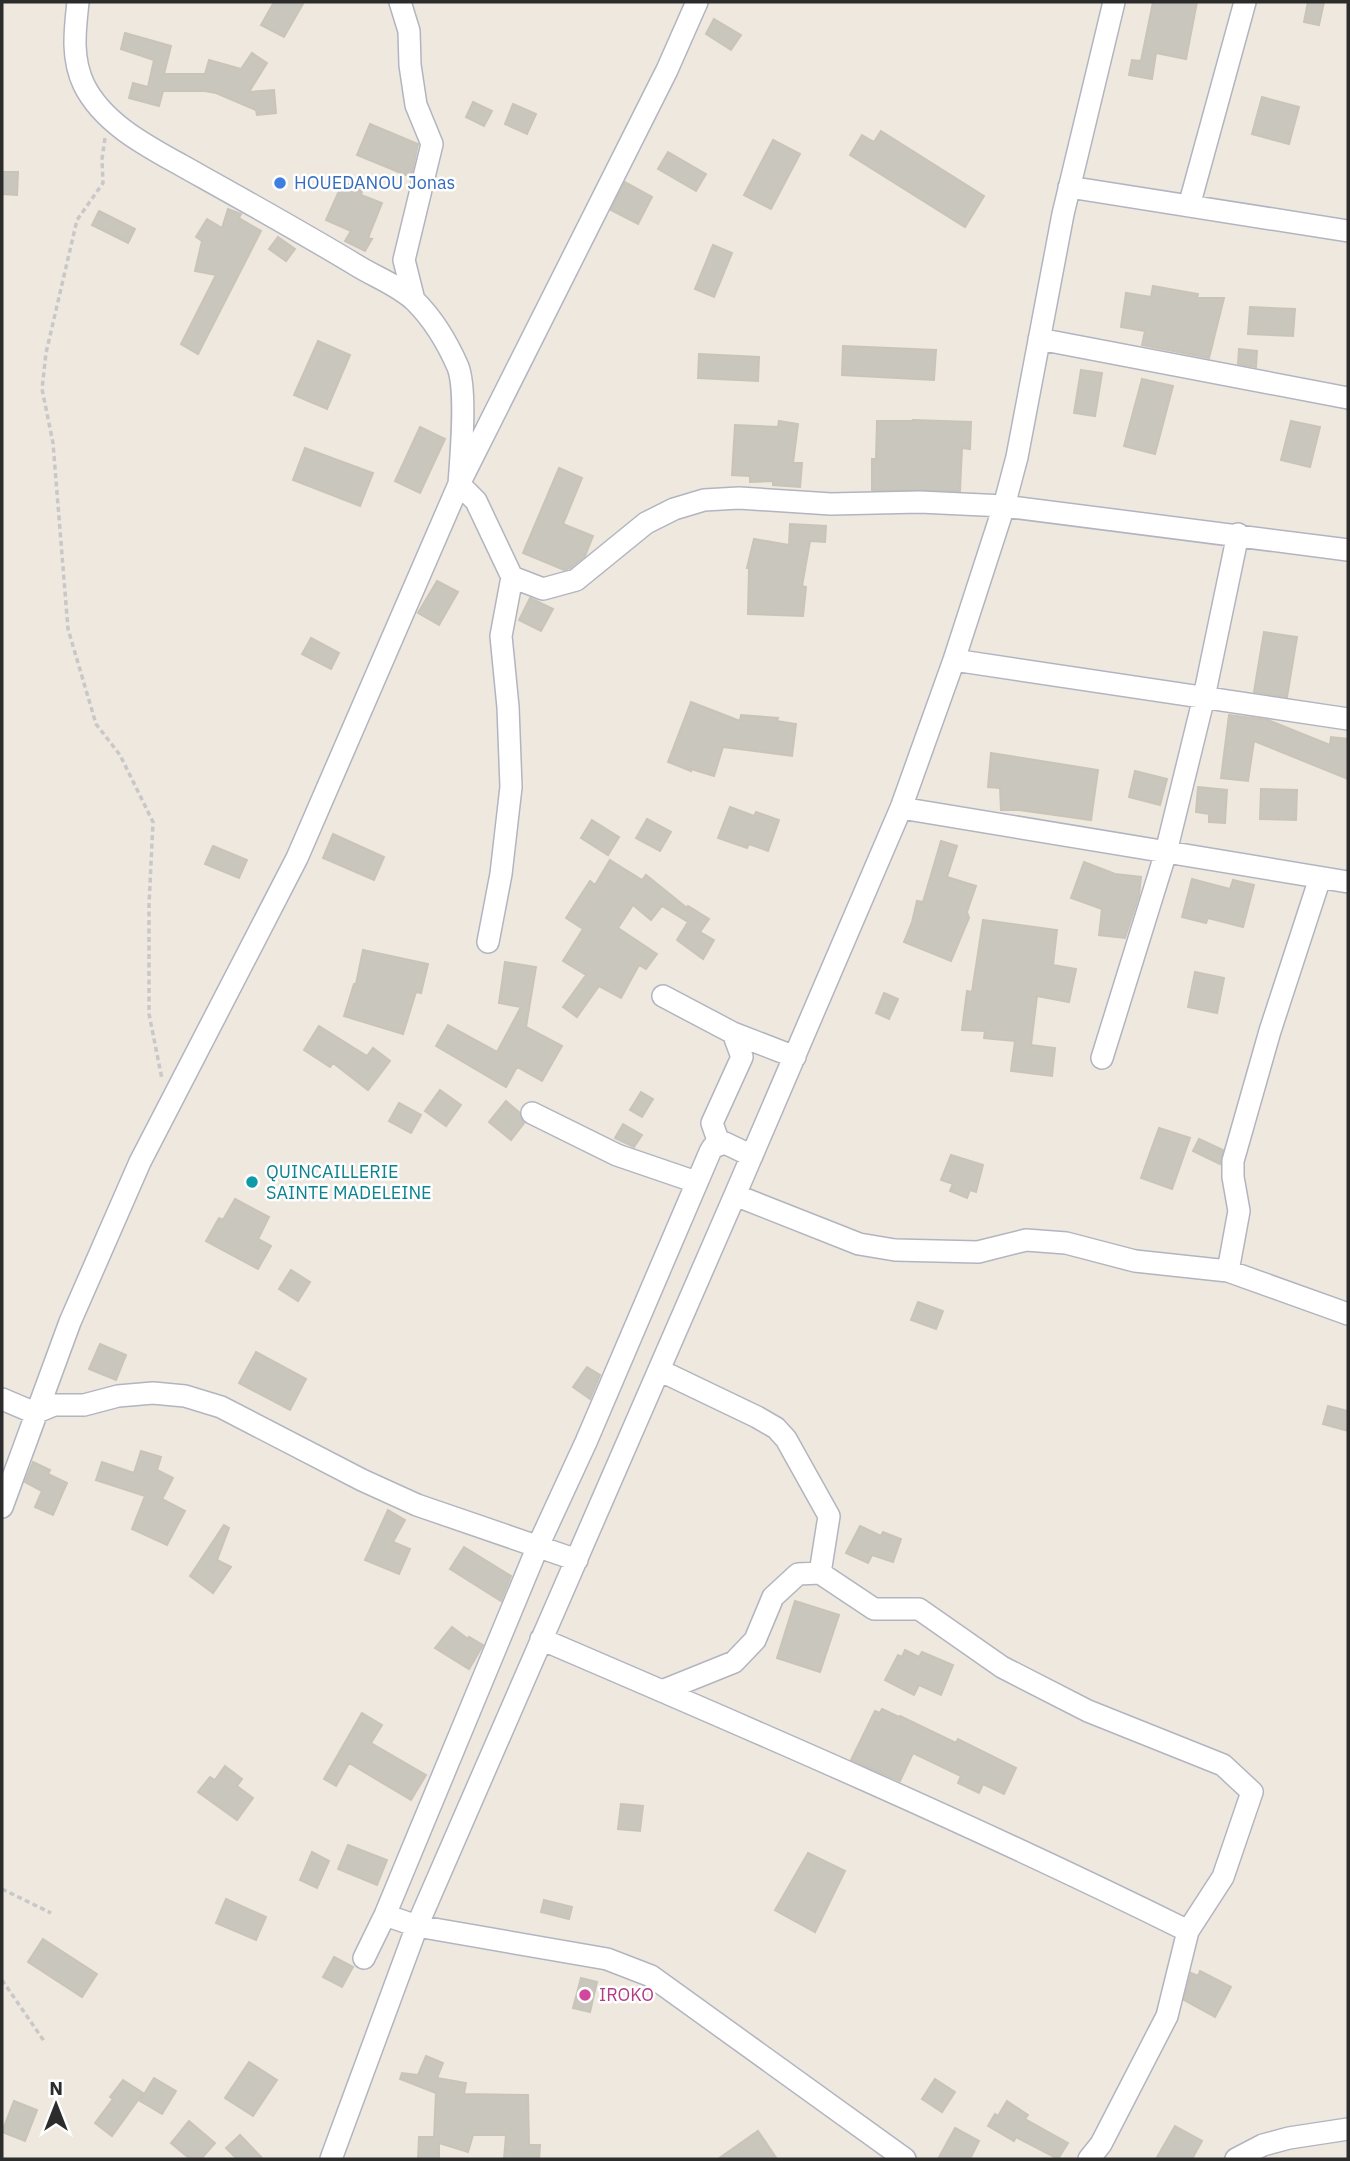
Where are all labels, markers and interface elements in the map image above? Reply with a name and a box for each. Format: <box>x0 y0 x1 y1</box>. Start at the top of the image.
place label: HOUEDANOU Jonas <box>294 171 455 194</box>
marker: HOUEDANOU Jonas <box>272 175 288 191</box>
place label: QUINCAILLERIE SAINTE MADELEINE <box>266 1160 432 1204</box>
marker: QUINCAILLERIE SAINTE MADELEINE <box>244 1174 260 1190</box>
place label: IROKO <box>599 1983 654 2006</box>
marker: IROKO <box>577 1987 593 2003</box>
north arrow <box>21 2070 91 2140</box>
text: N <box>49 2076 63 2100</box>

